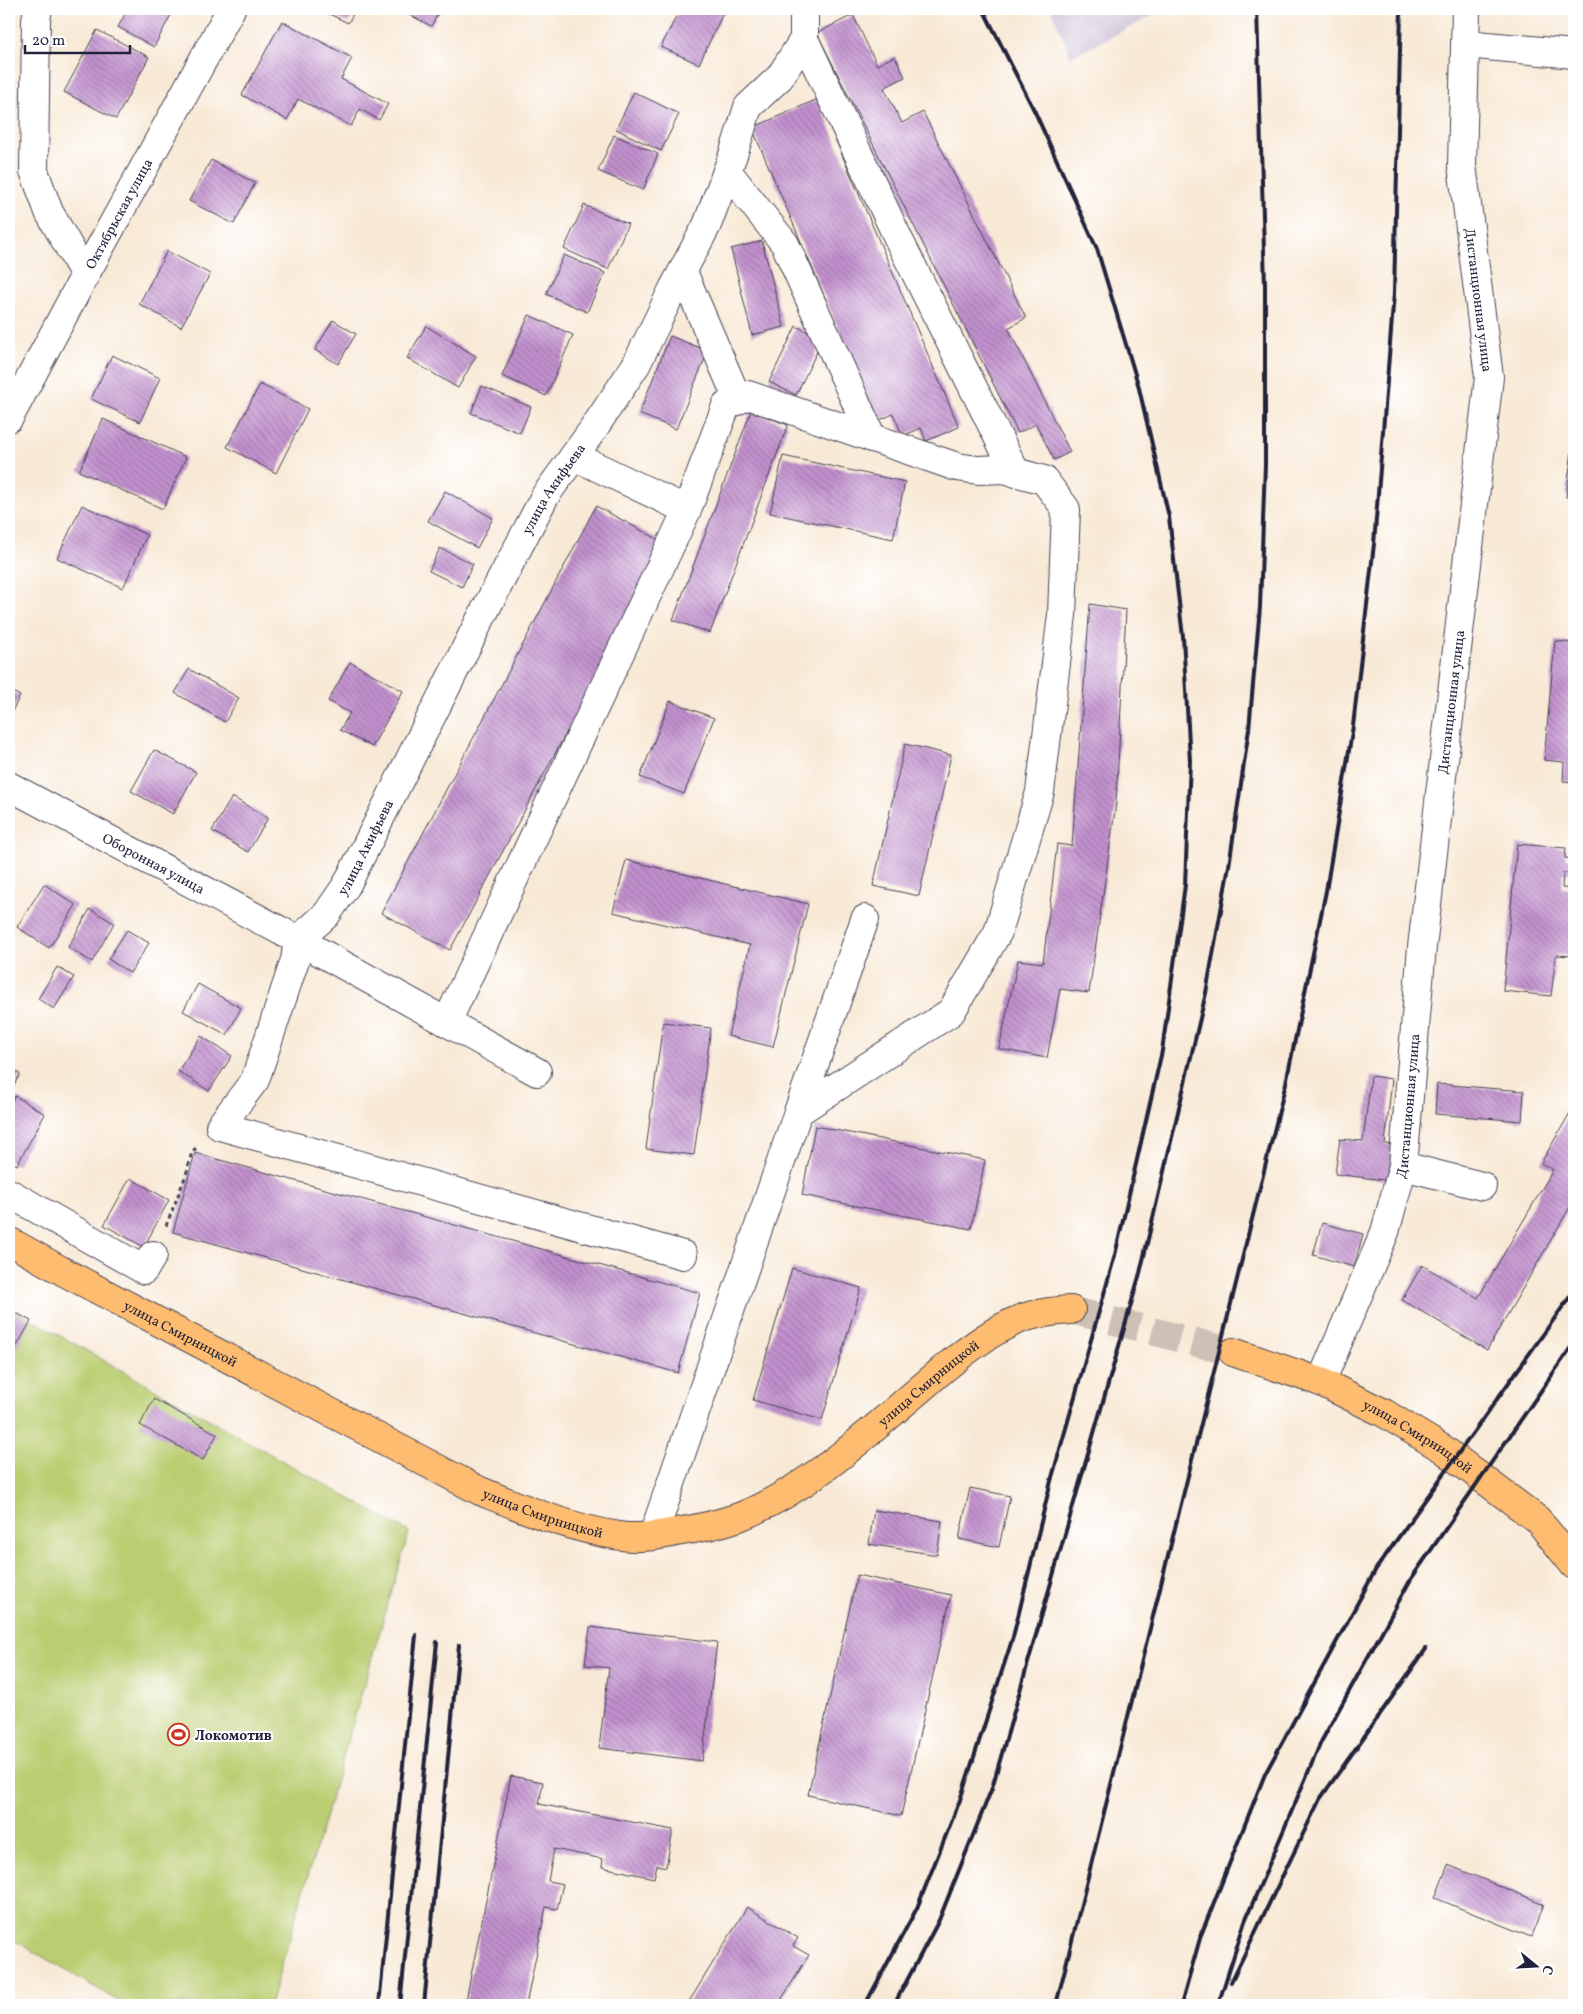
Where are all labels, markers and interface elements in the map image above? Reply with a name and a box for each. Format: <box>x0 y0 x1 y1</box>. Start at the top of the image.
scale bar <box>25 22 130 54</box>
text: 20 m <box>32 31 65 52</box>
street label: Октябрьская улица <box>82 156 158 273</box>
street label: Дистанционная улица <box>1459 227 1496 373</box>
street label: улица Акифьева <box>518 440 591 538</box>
street label: Дистанционная улица <box>1434 629 1470 775</box>
street label: улица Акифьева <box>334 797 399 900</box>
street label: Оборонная улица <box>99 829 208 899</box>
street label: Дистанционная улица <box>1392 1033 1425 1180</box>
street label: улица Смирницкой <box>120 1297 241 1373</box>
street label: улица Смирницкой <box>875 1336 984 1432</box>
street label: улица Смирницкой <box>1359 1396 1476 1479</box>
street label: улица Смирницкой <box>479 1485 605 1544</box>
sports icon: Локомотив <box>167 1723 191 1747</box>
place label: Локомотив <box>195 1727 272 1746</box>
north arrow <box>1510 1942 1560 1992</box>
text: С <box>1537 1962 1557 1977</box>

